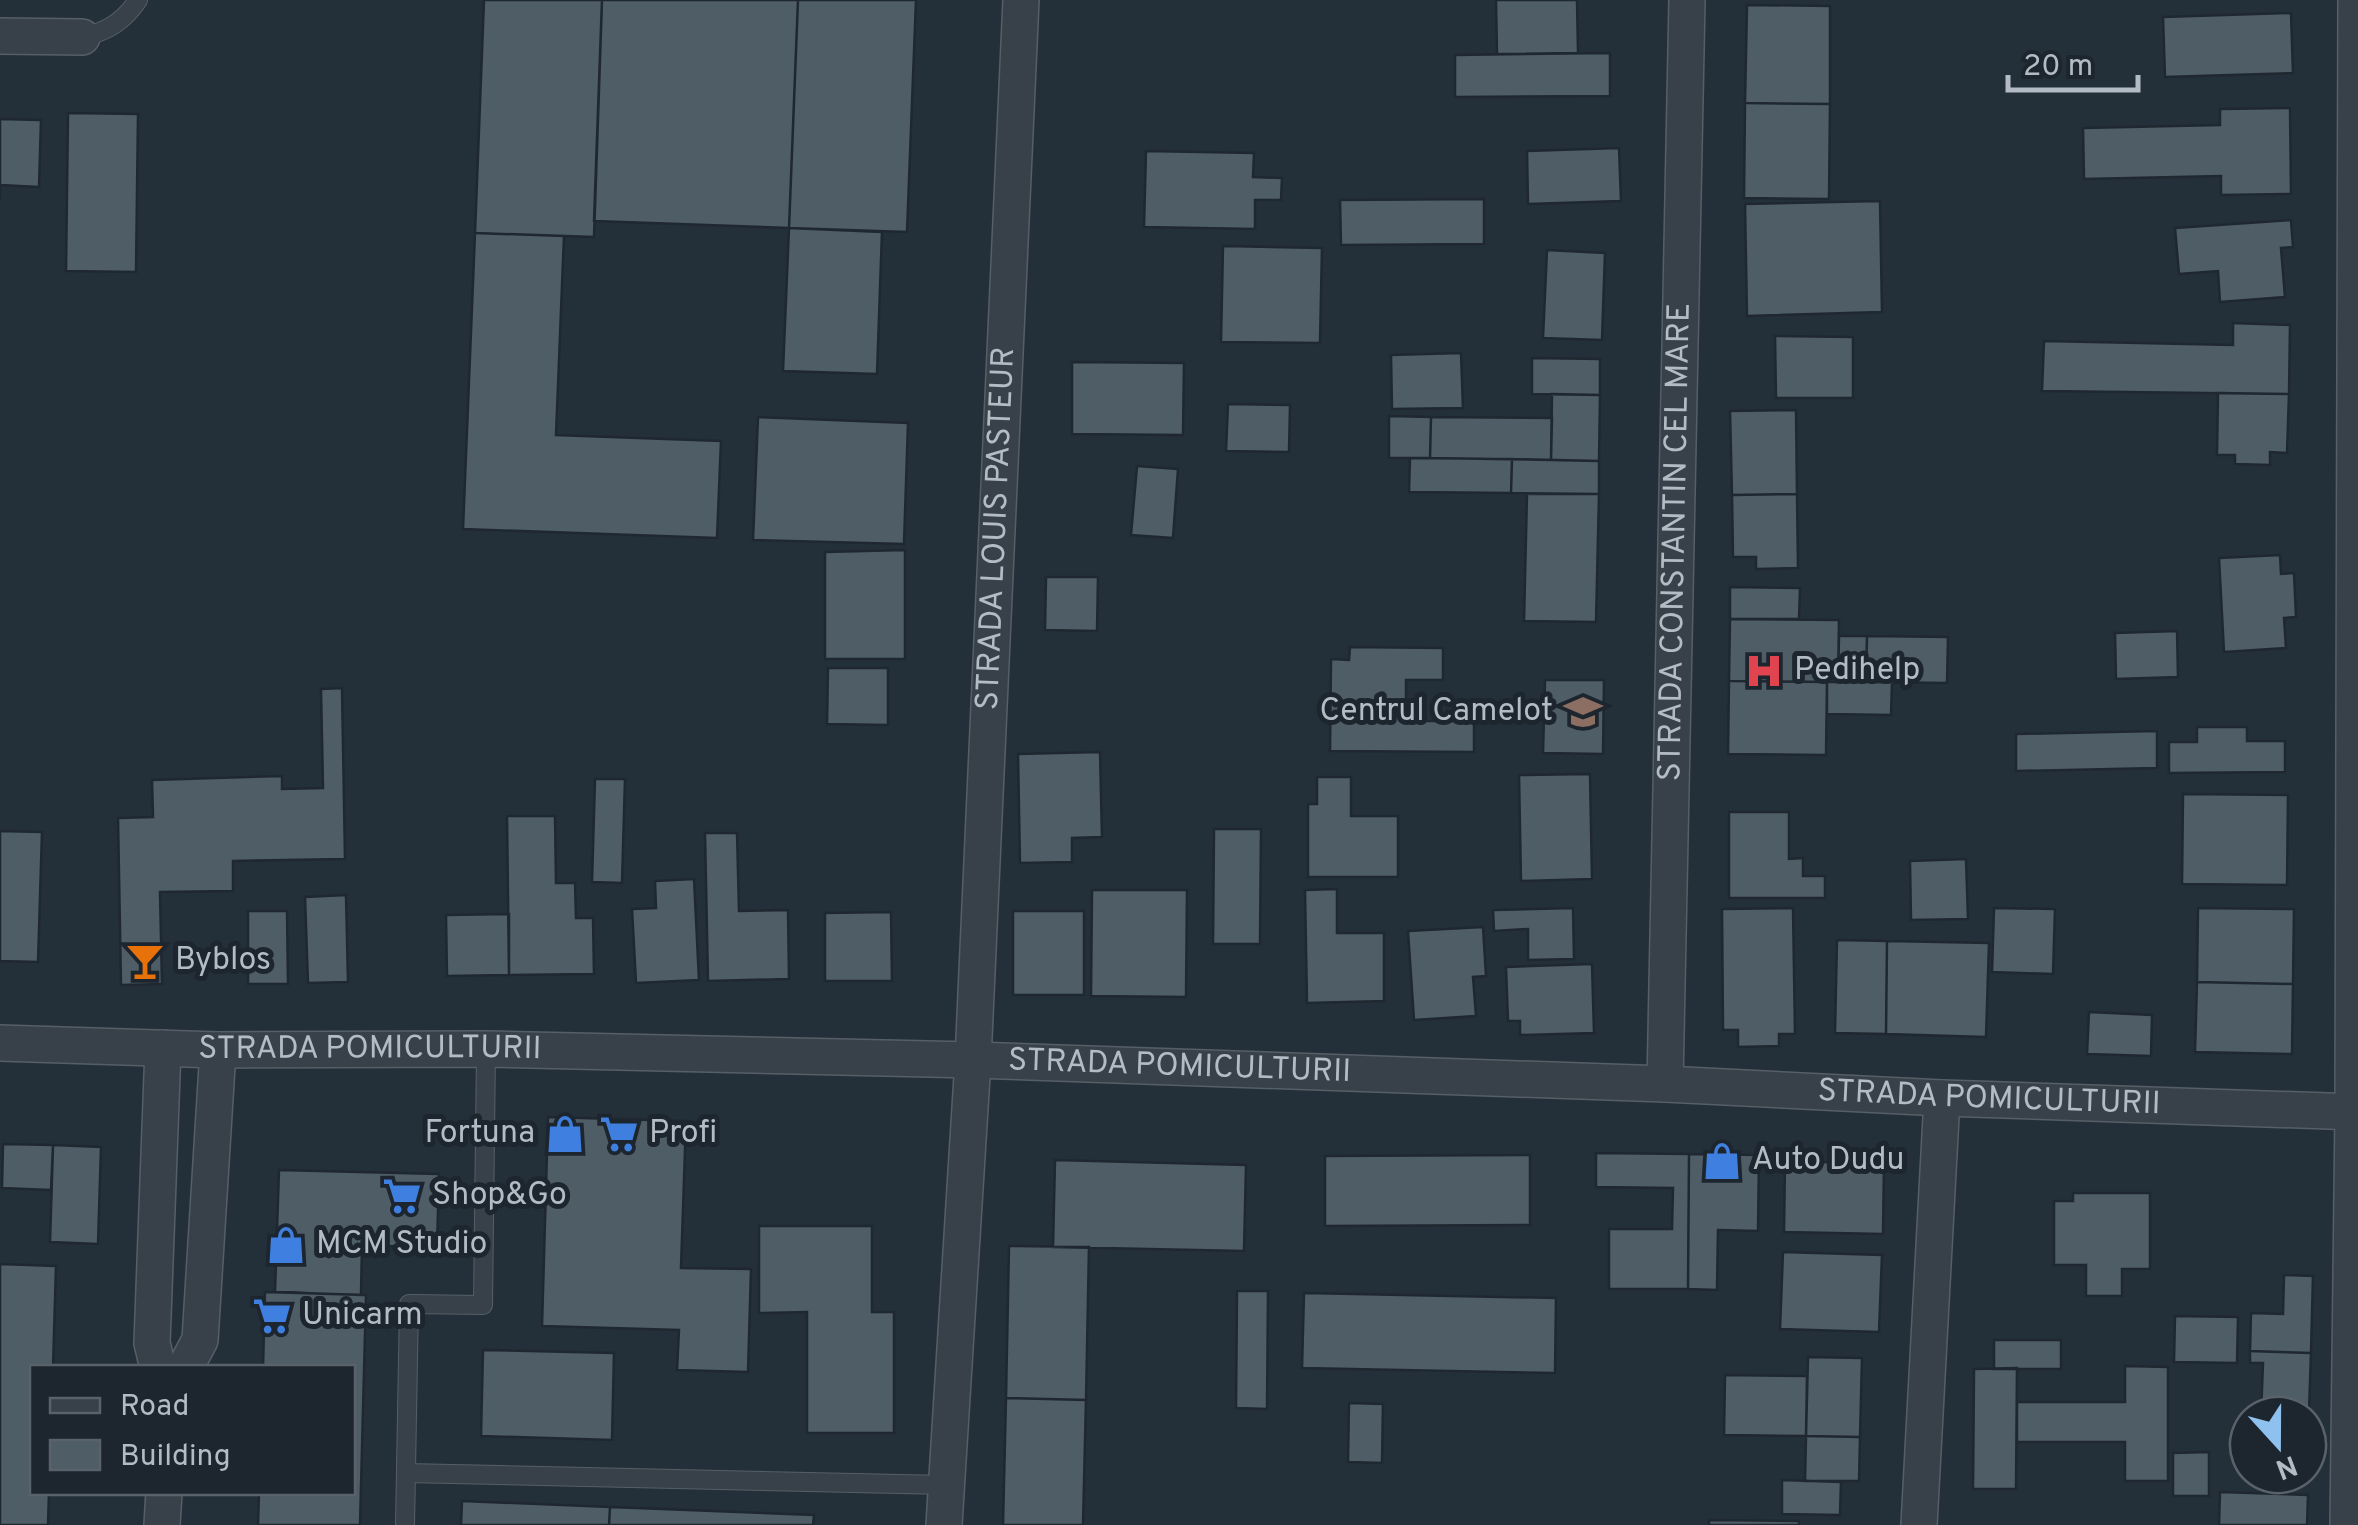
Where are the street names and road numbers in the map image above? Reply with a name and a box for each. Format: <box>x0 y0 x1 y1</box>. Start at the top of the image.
street label: STRADA CONSTANTIN CEL MARE <box>1651 302 1701 782</box>
street label: STRADA LOUIS PASTEUR <box>969 346 1025 711</box>
street label: STRADA POMICULTURII <box>198 1029 542 1070</box>
street label: STRADA POMICULTURII <box>1007 1041 1352 1093</box>
street label: STRADA POMICULTURII <box>1817 1072 2161 1125</box>

